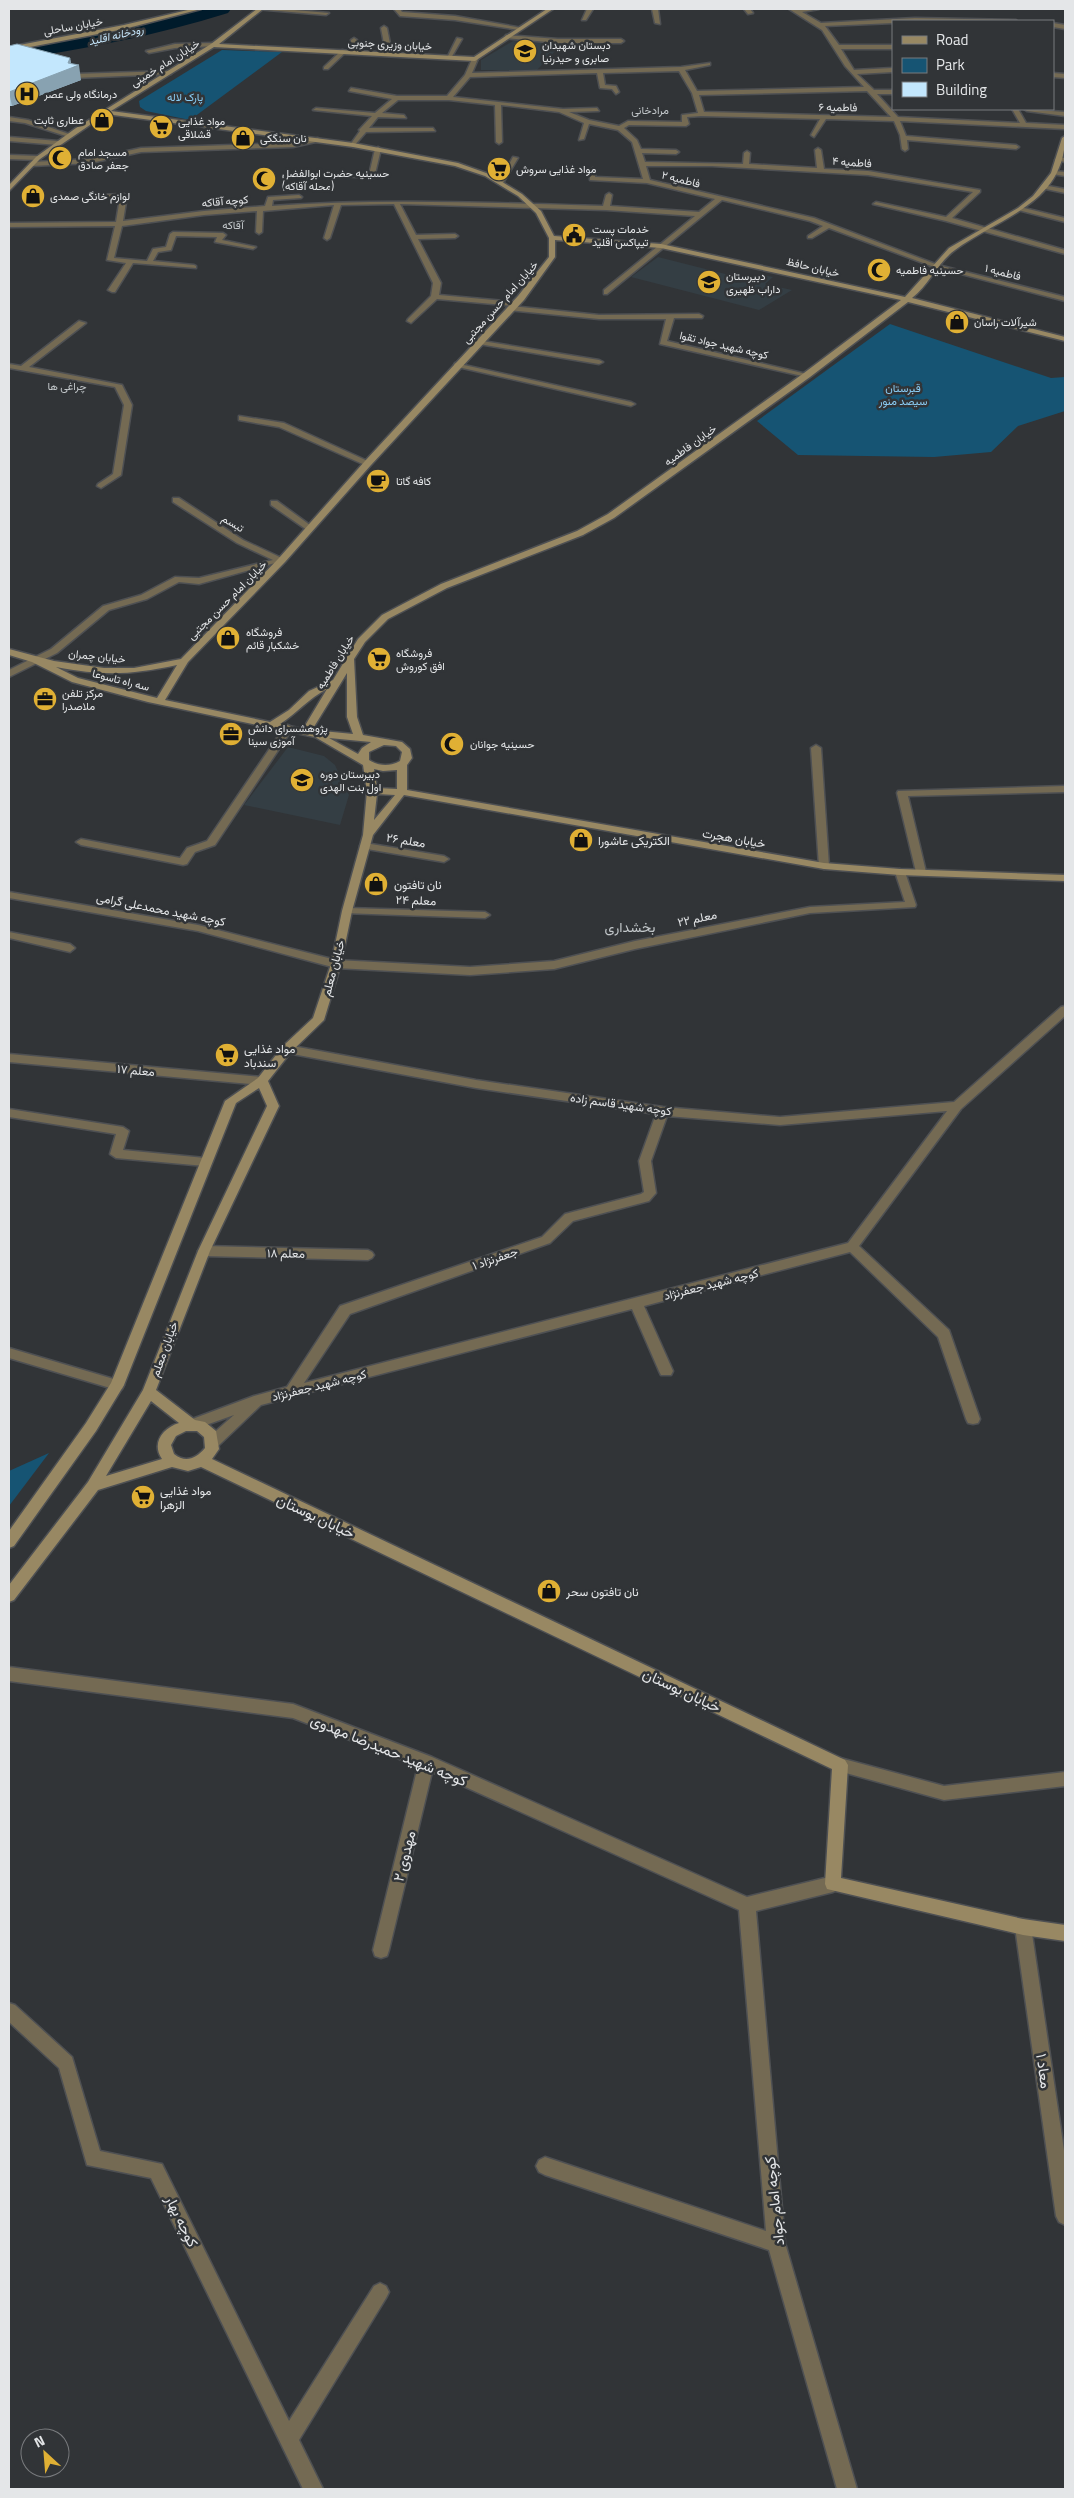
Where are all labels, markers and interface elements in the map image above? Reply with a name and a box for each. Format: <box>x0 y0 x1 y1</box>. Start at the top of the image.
street label: خیابان ساحلی <box>42 13 104 39</box>
legend <box>892 20 1054 110</box>
water label: رودخانه اقلید <box>87 21 145 49</box>
text: Road <box>936 28 968 51</box>
street label: خیابان وزیری جنوبی <box>347 34 433 54</box>
street label: خیابان امام خمینی <box>127 35 203 91</box>
place label: دبستان شهیدان صابری و حیدرنیا <box>542 37 611 66</box>
school or university icon: دبستان شهیدان صابری و حیدرنیا <box>512 38 538 64</box>
text: Park <box>936 53 965 76</box>
text: Building <box>936 78 987 101</box>
hospital icon: درمانگاه ولی عصر <box>14 81 40 107</box>
place label: درمانگاه ولی عصر <box>43 86 117 102</box>
park label: پارک لاله <box>167 89 203 105</box>
street label: فاطمیه ۶ <box>818 99 858 115</box>
district label: مرادخانی <box>631 102 669 118</box>
shop icon: عطاری ثابت <box>89 107 115 133</box>
place label: عطاری ثابت <box>34 112 84 128</box>
place label: مواد غذایی قشلاقی <box>178 113 225 142</box>
supermarket icon: مواد غذایی قشلاقی <box>148 114 174 140</box>
shop icon: نان سنگکی <box>230 125 256 151</box>
place label: نان سنگکی <box>260 130 307 146</box>
place label: مسجد امام جعفر صادق <box>78 144 129 173</box>
mosque icon: مسجد امام جعفر صادق <box>47 145 73 171</box>
street label: فاطمیه ۴ <box>832 153 872 171</box>
supermarket icon: مواد غذایی سروش <box>486 156 512 182</box>
place label: مواد غذایی سروش <box>516 161 596 177</box>
place label: حسینیه حضرت ابوالفضل (محله آقاکه) <box>282 165 389 194</box>
mosque icon: حسینیه حضرت ابوالفضل (محله آقاکه) <box>251 166 277 192</box>
street label: فاطمیه ۲ <box>660 166 702 192</box>
shop icon: لوازم خانگی صمدی <box>20 183 46 209</box>
place label: لوازم خانگی صمدی <box>50 188 130 204</box>
street label: کوچه آقاکه <box>201 191 249 211</box>
district label: آقاکه <box>222 217 245 233</box>
place label: خدمات پست تیپاکس اقلید <box>592 221 649 250</box>
public building icon: خدمات پست تیپاکس اقلید <box>561 222 587 248</box>
street label: خیابان حافظ <box>785 253 841 281</box>
street label: خیابان امام حسن مجتبی <box>458 257 542 347</box>
mosque icon: حسینیه فاطمیه <box>866 257 892 283</box>
street label: فاطمیه ۱ <box>983 260 1023 284</box>
place label: حسینیه فاطمیه <box>896 262 964 278</box>
place label: دبیرستان داراب ظهیری <box>726 268 780 297</box>
school or university icon: دبیرستان داراب ظهیری <box>696 269 722 295</box>
shop icon: شیرآلات راسان <box>944 309 970 335</box>
place label: شیرآلات راسان <box>974 314 1037 330</box>
street label: کوچه شهید جواد تقوا <box>678 327 770 363</box>
district label: چراغی ها <box>47 378 87 394</box>
park label: قبرستان سیصد منور <box>878 380 928 409</box>
street label: خیابان فاطمیه <box>660 421 720 469</box>
cafe icon: کافه گاتا <box>365 468 391 494</box>
place label: کافه گاتا <box>396 473 431 489</box>
street label: تبسم <box>219 510 248 536</box>
street label: خیابان امام حسن مجتبی <box>184 557 270 643</box>
place label: فروشگاه خشکبار قائم <box>246 624 299 653</box>
shop icon: فروشگاه خشکبار قائم <box>215 625 241 651</box>
street label: خیابان فاطمیه <box>312 632 358 692</box>
street label: خیابان چمران <box>68 645 126 667</box>
place label: فروشگاه افق کوروش <box>396 645 445 674</box>
supermarket icon: فروشگاه افق کوروش <box>366 646 392 672</box>
street label: سه راه تاسوعا <box>91 665 152 695</box>
place label: مرکز تلفن ملاصدرا <box>62 685 103 714</box>
office icon: مرکز تلفن ملاصدرا <box>32 686 58 712</box>
place label: پژوهشسرای دانش آموزی سینا <box>248 720 328 749</box>
office icon: پژوهشسرای دانش آموزی سینا <box>218 721 244 747</box>
mosque icon: حسینیه جوانان <box>439 731 465 757</box>
place label: حسینیه جوانان <box>470 736 535 752</box>
place label: دبیرستان دوره اول بنت الهدی <box>320 766 381 795</box>
school or university icon: دبیرستان دوره اول بنت الهدی <box>289 767 315 793</box>
street label: خیابان هجرت <box>701 823 767 853</box>
shop icon: الکتریکی عاشورا <box>568 827 594 853</box>
street label: معلم ۲۶ <box>385 828 427 852</box>
place label: الکتریکی عاشورا <box>598 831 670 850</box>
shop icon: نان تافتون <box>363 871 389 897</box>
place label: نان تافتون <box>394 875 442 894</box>
street label: کوچه شهید محمدعلی گرامی <box>95 887 227 931</box>
street label: معلم ۲۴ <box>395 890 437 910</box>
street label: معلم ۲۲ <box>676 905 718 931</box>
district label: بخشداری <box>605 916 655 937</box>
street label: خیابان معلم <box>316 938 350 998</box>
place label: مواد غذایی سندباد <box>244 1039 296 1072</box>
supermarket icon: مواد غذایی سندباد <box>214 1042 240 1068</box>
street label: معلم ۱۷ <box>116 1059 156 1081</box>
street label: کوچه شهید قاسم زاده <box>569 1087 673 1121</box>
street label: جعفرنژاد ۱ <box>470 1241 520 1275</box>
street label: معلم ۱۸ <box>267 1243 305 1263</box>
street label: کوچه شهید جعفرنژاد <box>662 1263 760 1305</box>
street label: خیابان معلم <box>145 1319 183 1379</box>
street label: کوچه شهید جعفرنژاد <box>270 1364 368 1406</box>
place label: مواد غذایی الزهرا <box>160 1481 212 1514</box>
supermarket icon: مواد غذایی الزهرا <box>130 1484 156 1510</box>
street label: خیابان بوستان <box>273 1488 359 1544</box>
shop icon: نان تافتون سحر <box>536 1578 562 1604</box>
place label: نان تافتون سحر <box>565 1582 639 1601</box>
street label: خیابان بوستان <box>639 1662 725 1718</box>
street label: کوچه شهید حمیدرضا مهدوی <box>307 1708 471 1792</box>
street label: مهدوی ۲ <box>387 1828 421 1884</box>
street label: معاد ۱ <box>1030 2052 1058 2090</box>
street label: کوچه امام جواد <box>758 2155 790 2247</box>
street label: کوچه بهار <box>159 2190 205 2251</box>
north arrow <box>20 2428 70 2478</box>
text: N <box>30 2429 48 2452</box>

